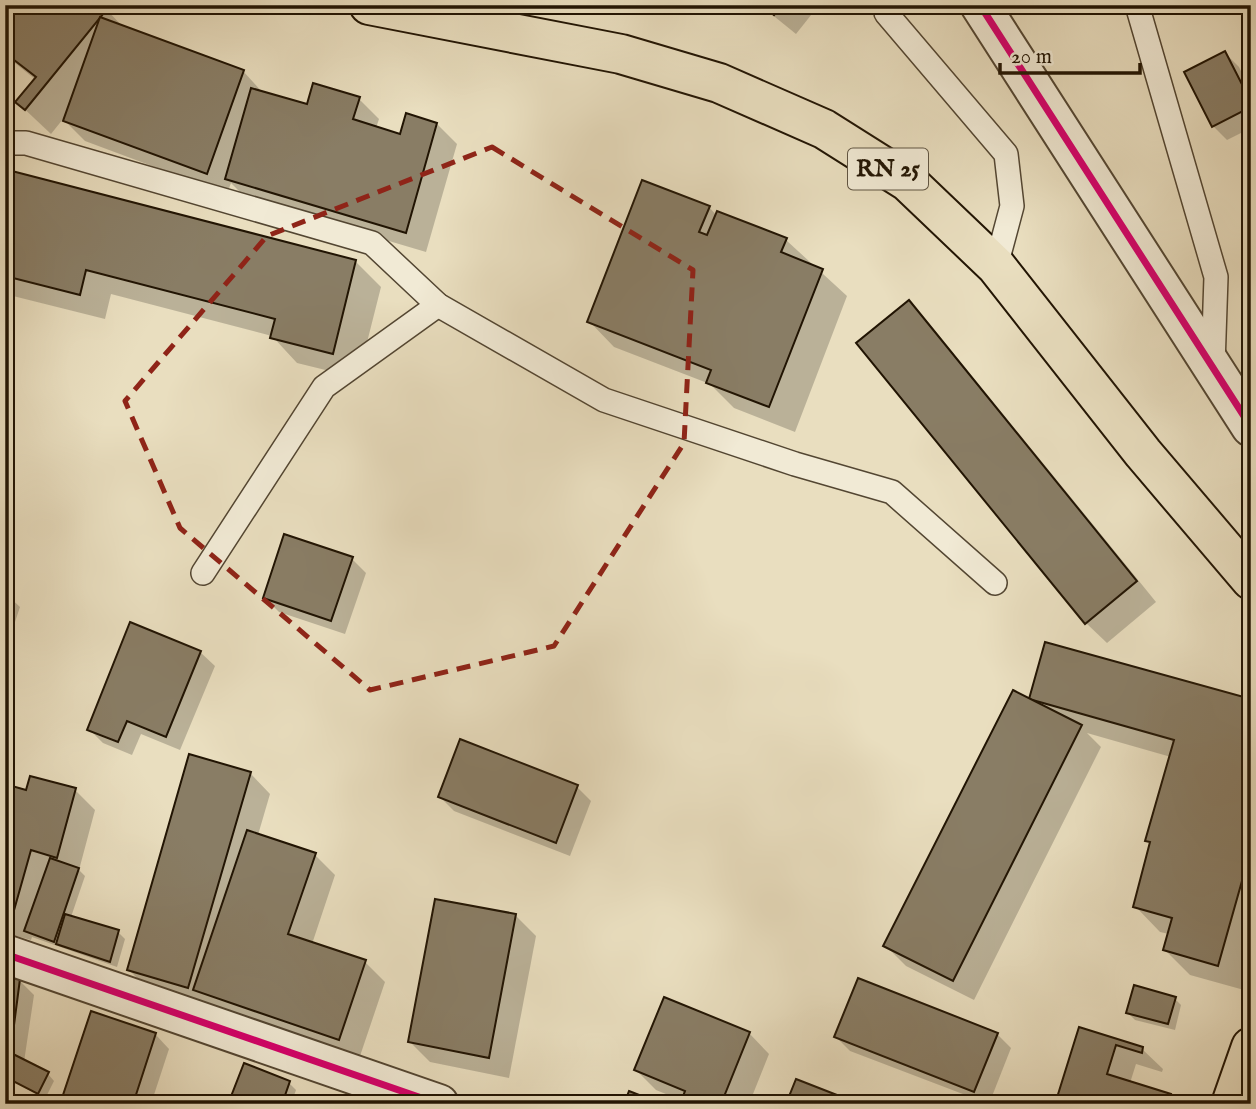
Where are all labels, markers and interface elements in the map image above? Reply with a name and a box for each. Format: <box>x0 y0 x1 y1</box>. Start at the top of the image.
scale bar <box>1000 32 1140 76</box>
text: 20 m <box>1011 44 1052 71</box>
road number: RN 25 <box>848 148 928 190</box>

